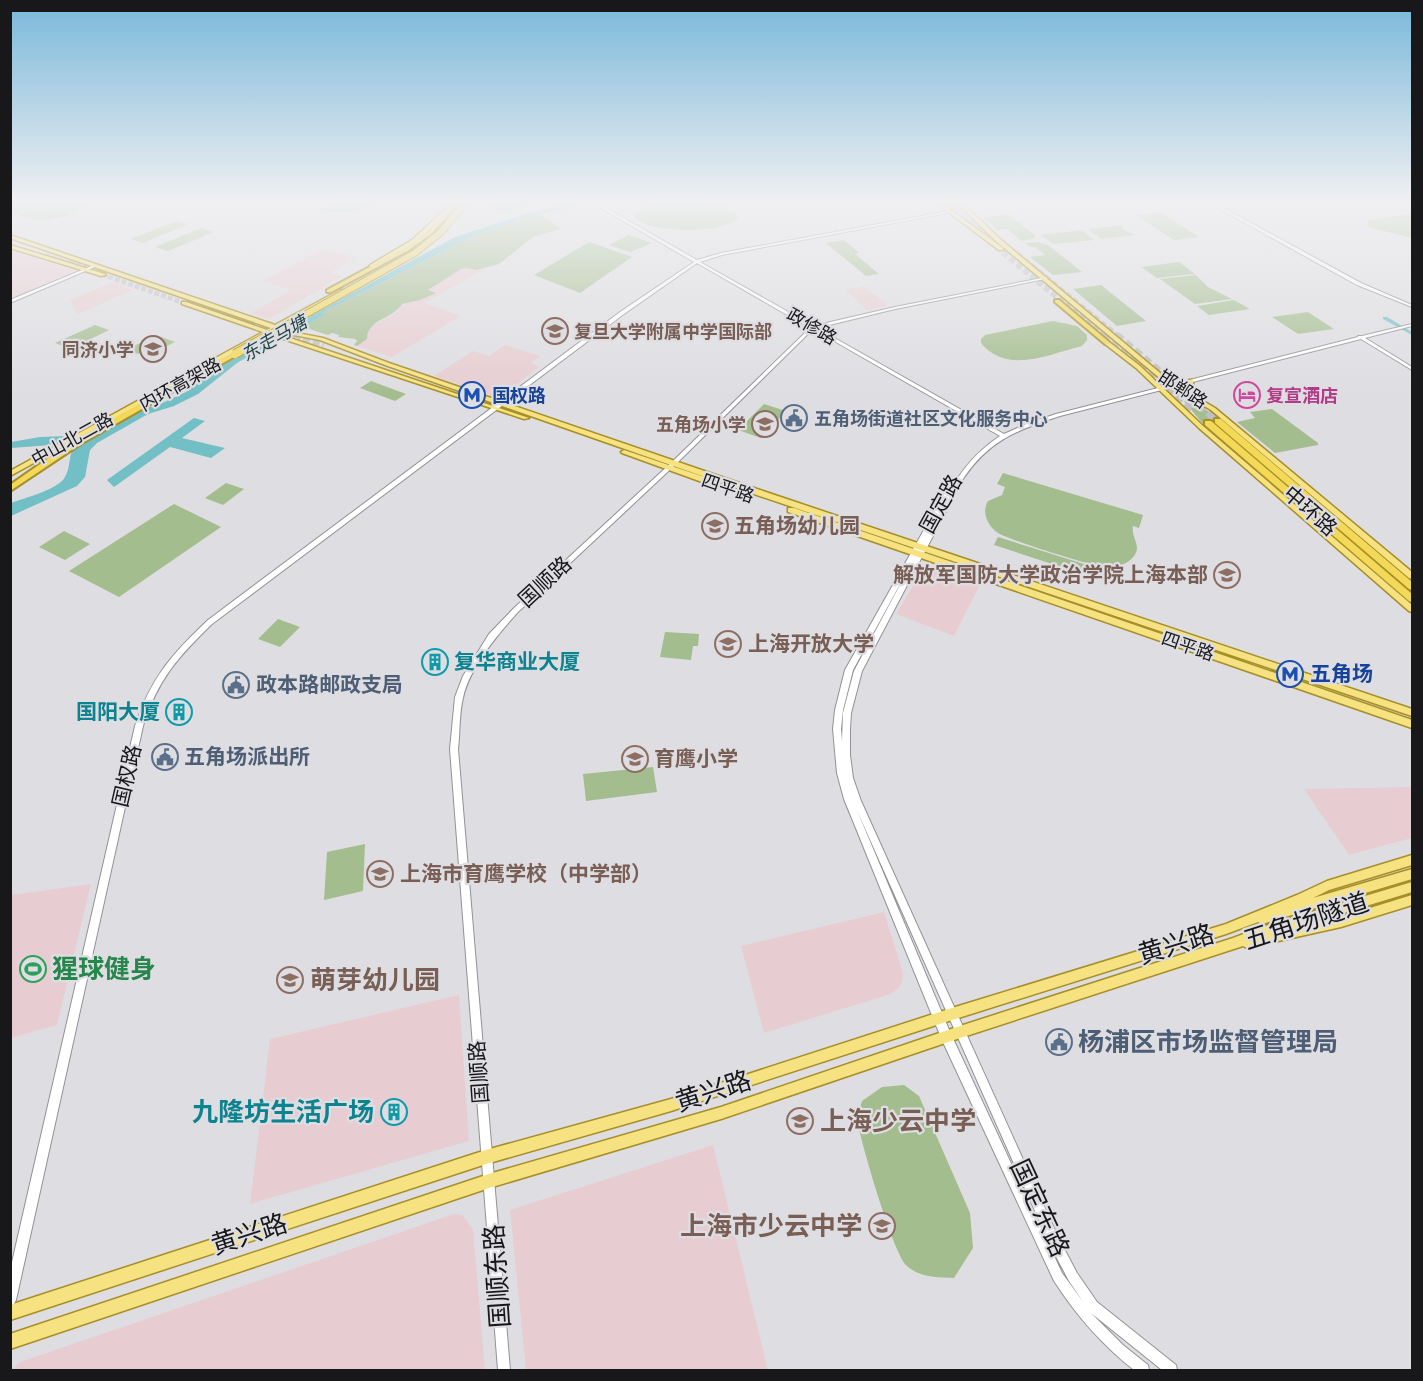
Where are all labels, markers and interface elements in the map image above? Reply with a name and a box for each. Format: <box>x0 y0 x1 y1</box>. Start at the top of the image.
street label: 政修路 <box>783 303 841 349</box>
water label: 东走马塘 <box>238 309 313 365</box>
school or university icon: 复旦大学附属中学国际部 <box>540 316 570 346</box>
place label: 复旦大学附属中学国际部 <box>574 321 772 342</box>
school or university icon: 同济小学 <box>138 334 168 364</box>
place label: 同济小学 <box>62 339 134 360</box>
street label: 内环高架路 <box>136 353 224 415</box>
street label: 邯郸路 <box>1155 365 1211 413</box>
metro station icon: 国权路 <box>457 380 487 410</box>
hotel icon: 复宣酒店 <box>1232 380 1262 410</box>
place label: 国权路 <box>492 385 546 406</box>
place label: 复宣酒店 <box>1266 385 1338 406</box>
public building icon: 五角场街道社区文化服务中心 <box>779 403 809 433</box>
street label: 中山北二路 <box>28 408 116 470</box>
place label: 五角场街道社区文化服务中心 <box>814 408 1048 429</box>
school or university icon: 五角场小学 <box>750 409 780 439</box>
place label: 五角场小学 <box>656 414 746 435</box>
street label: 四平路 <box>699 469 757 507</box>
street label: 国定路 <box>915 471 967 537</box>
street label: 中环路 <box>1278 481 1342 541</box>
school or university icon: 五角场幼儿园 <box>700 511 730 541</box>
place label: 五角场幼儿园 <box>734 514 860 538</box>
street label: 国顺路 <box>514 552 576 612</box>
school or university icon: 解放军国防大学政治学院上海本部 <box>1212 560 1242 590</box>
place label: 解放军国防大学政治学院上海本部 <box>893 563 1208 587</box>
street label: 四平路 <box>1159 627 1217 665</box>
school or university icon: 上海开放大学 <box>713 629 743 659</box>
place label: 上海开放大学 <box>748 632 874 656</box>
building icon: 复华商业大厦 <box>420 647 450 677</box>
place label: 复华商业大厦 <box>454 650 580 674</box>
metro station icon: 五角场 <box>1275 659 1305 689</box>
place label: 五角场 <box>1310 662 1373 686</box>
public building icon: 政本路邮政支局 <box>221 670 251 700</box>
place label: 政本路邮政支局 <box>256 673 403 697</box>
building icon: 国阳大厦 <box>164 697 194 727</box>
place label: 国阳大厦 <box>76 700 160 724</box>
public building icon: 五角场派出所 <box>150 742 180 772</box>
street label: 国权路 <box>108 743 146 809</box>
school or university icon: 育鹰小学 <box>620 744 650 774</box>
place label: 五角场派出所 <box>184 745 310 769</box>
place label: 育鹰小学 <box>654 747 738 771</box>
school or university icon: 上海市育鹰学校（中学部） <box>365 859 395 889</box>
place label: 上海市育鹰学校（中学部） <box>400 862 652 886</box>
street label: 五角场隧道 <box>1240 887 1372 955</box>
street label: 黄兴路 <box>1134 918 1218 970</box>
sports icon: 猩球健身 <box>18 954 48 984</box>
place label: 猩球健身 <box>52 954 156 984</box>
school or university icon: 萌芽幼儿园 <box>275 965 305 995</box>
place label: 萌芽幼儿园 <box>310 965 440 995</box>
public building icon: 杨浦区市场监督管理局 <box>1044 1027 1074 1057</box>
place label: 杨浦区市场监督管理局 <box>1078 1027 1338 1057</box>
street label: 国顺路 <box>465 1040 493 1104</box>
street label: 黄兴路 <box>671 1065 755 1117</box>
place label: 九隆坊生活广场 <box>192 1097 374 1127</box>
building icon: 九隆坊生活广场 <box>379 1097 409 1127</box>
school or university icon: 上海少云中学 <box>785 1106 815 1136</box>
place label: 上海少云中学 <box>820 1106 976 1136</box>
street label: 国定东路 <box>1004 1155 1076 1261</box>
street label: 黄兴路 <box>207 1208 291 1260</box>
place label: 上海市少云中学 <box>680 1211 862 1241</box>
school or university icon: 上海市少云中学 <box>867 1211 897 1241</box>
street label: 国顺东路 <box>478 1223 516 1329</box>

